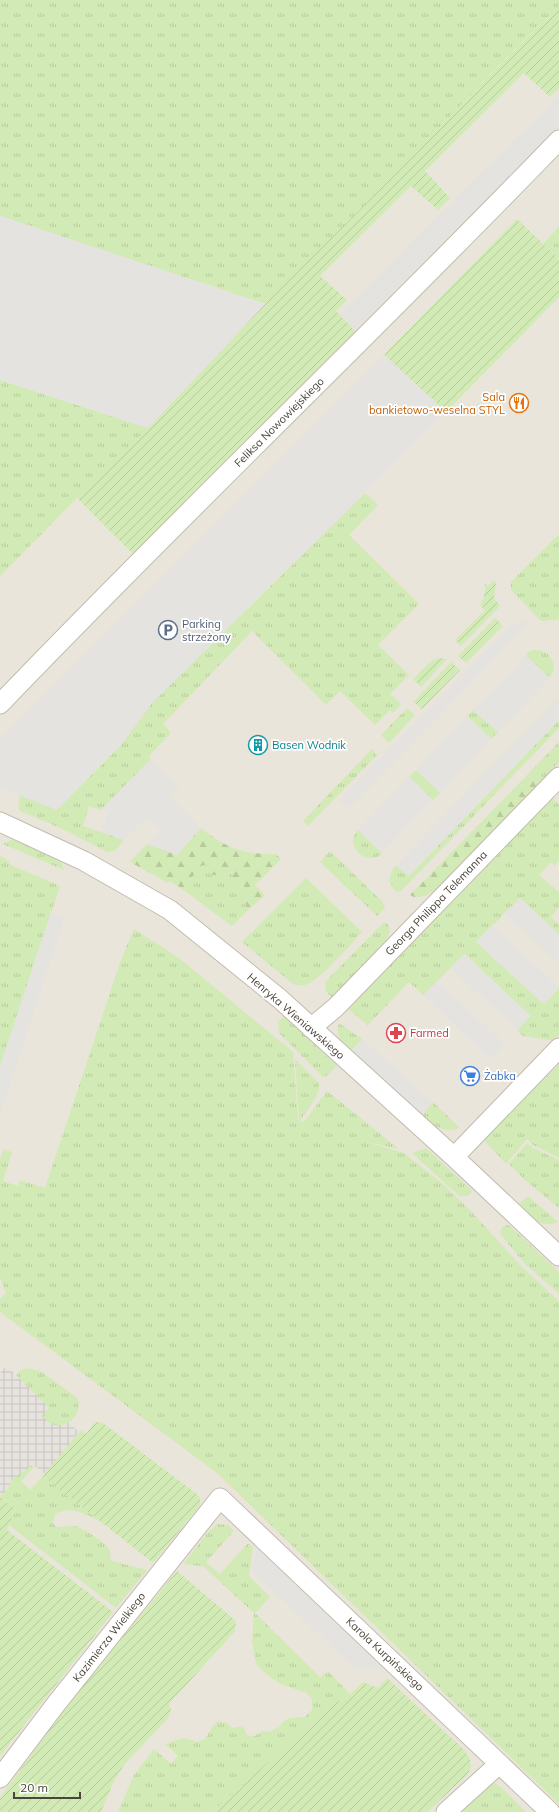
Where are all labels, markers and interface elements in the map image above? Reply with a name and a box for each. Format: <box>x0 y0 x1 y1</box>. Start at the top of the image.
street label: Feliksa Nowowiejskiego <box>231 374 327 470</box>
place label: Sala bankietowo-weselna STYL <box>369 390 505 417</box>
restaurant icon: Sala bankietowo-weselna STYL <box>508 392 530 414</box>
place label: Parking strzeżony <box>182 617 231 644</box>
parking icon: Parking strzeżony <box>157 619 179 641</box>
building icon: Basen Wodnik <box>247 734 269 756</box>
place label: Basen Wodnik <box>272 738 346 752</box>
street label: Georga Philippa Telemanna <box>382 848 490 958</box>
street label: Henryka Wieniawskiego <box>244 970 348 1062</box>
pharmacy icon: Farmed <box>385 1022 407 1044</box>
place label: Farmed <box>410 1026 449 1040</box>
supermarket icon: Żabka <box>459 1065 481 1087</box>
place label: Żabka <box>484 1069 516 1083</box>
street label: Kazimierza Wielkiego <box>70 1589 148 1685</box>
street label: Karola Kurpińskiego <box>343 1614 427 1694</box>
scale bar <box>14 1774 80 1800</box>
text: 20 m <box>20 1780 48 1795</box>

